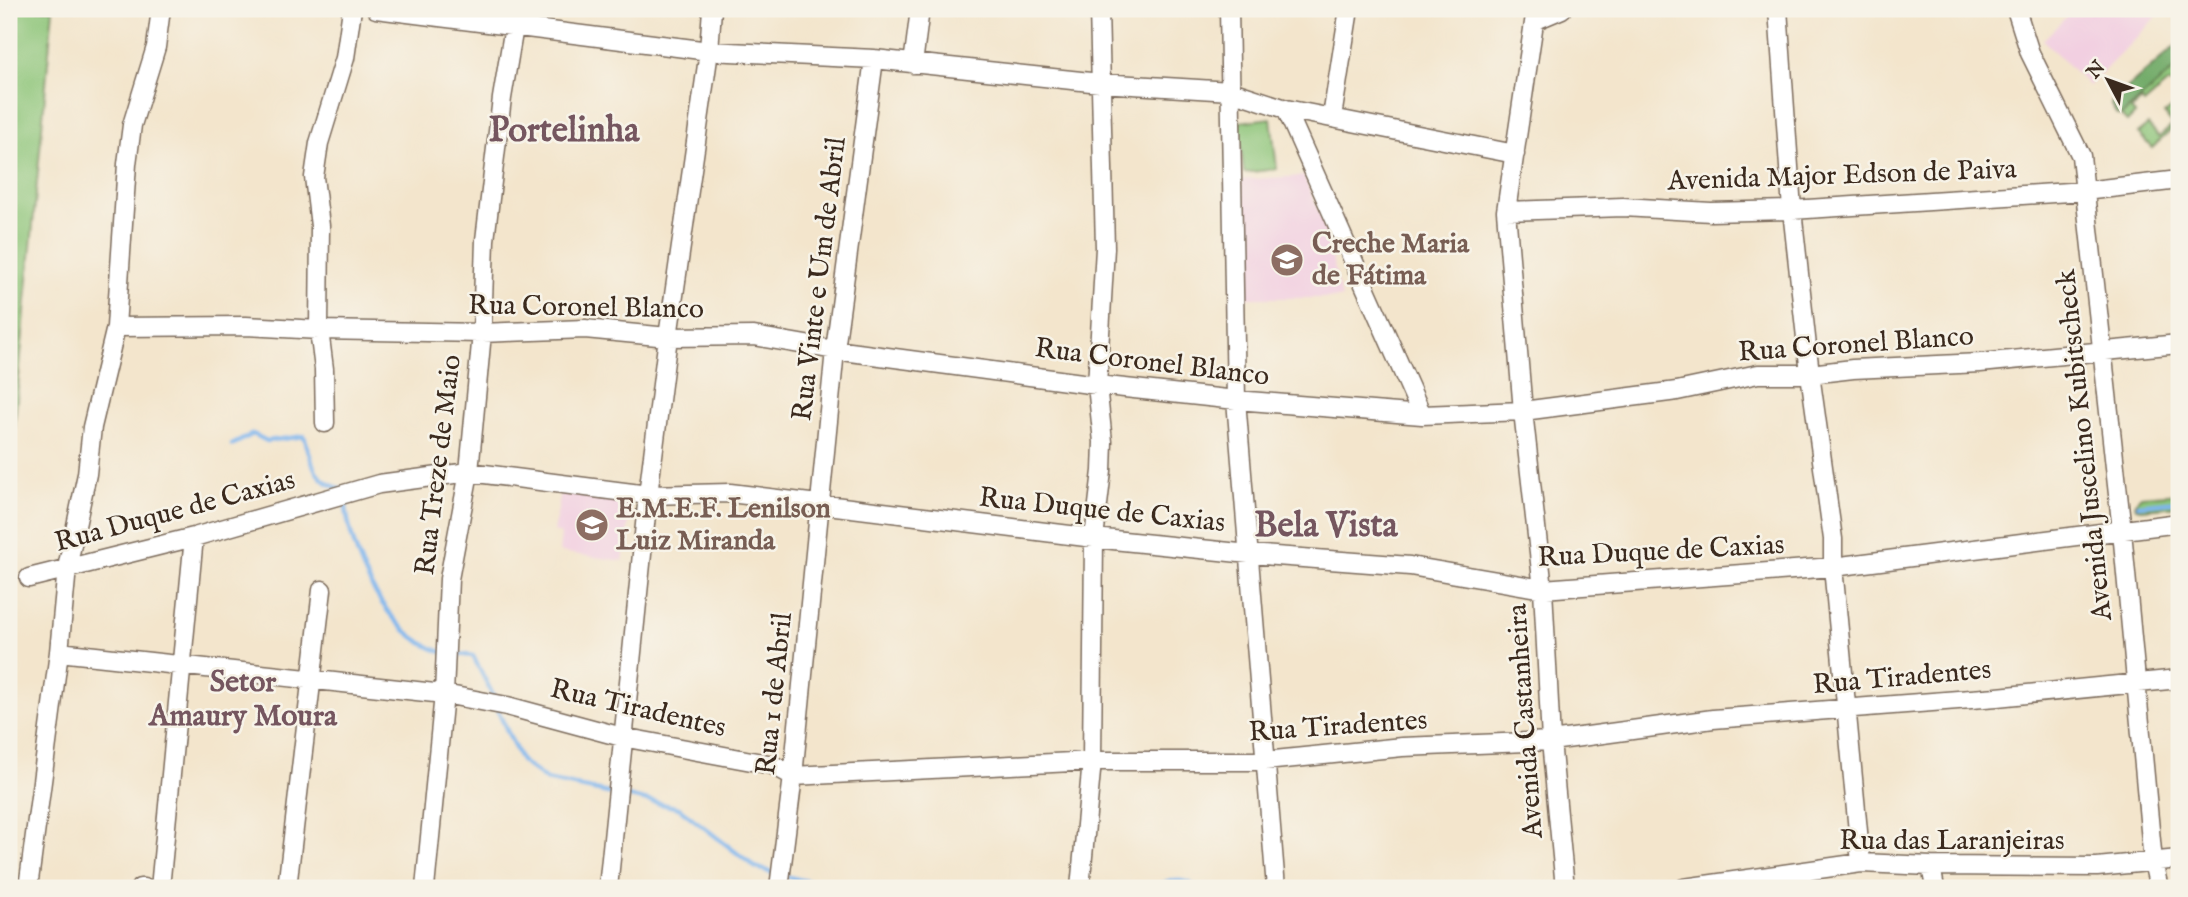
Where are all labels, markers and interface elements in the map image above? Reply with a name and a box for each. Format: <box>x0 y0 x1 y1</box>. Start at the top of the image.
north arrow <box>2072 46 2142 116</box>
text: N <box>2082 56 2111 85</box>
district label: Portelinha <box>489 109 640 154</box>
street label: Rua Vinte e Um de Abril <box>785 135 855 423</box>
street label: Avenida Major Edson de Paiva <box>1666 152 2018 200</box>
place label: Creche Maria de Fátima <box>1312 227 1470 294</box>
school or university icon: Creche Maria de Fátima <box>1268 241 1306 279</box>
street label: Avenida Juscelino Kubitscheck <box>2049 267 2121 623</box>
street label: Rua Coronel Blanco <box>468 288 704 328</box>
street label: Rua Coronel Blanco <box>1737 319 1975 371</box>
street label: Rua Coronel Blanco <box>1033 331 1271 395</box>
street label: Rua Treze de Maio <box>408 353 470 577</box>
street label: Rua Duque de Caxias <box>51 463 299 561</box>
street label: Rua Duque de Caxias <box>977 481 1227 541</box>
place label: E.M.E.F. Lenilson Luiz Miranda <box>616 492 831 559</box>
district label: Bela Vista <box>1254 504 1399 549</box>
school or university icon: E.M.E.F. Lenilson Luiz Miranda <box>573 506 611 544</box>
street label: Rua Duque de Caxias <box>1537 528 1785 576</box>
street label: Avenida Castanheira <box>1500 602 1552 840</box>
street label: Rua 1 de Abril <box>749 611 801 777</box>
street label: Rua Tiradentes <box>1811 653 1993 703</box>
district label: Setor Amaury Moura <box>148 664 338 736</box>
street label: Rua Tiradentes <box>547 672 729 746</box>
street label: Rua Tiradentes <box>1247 703 1429 751</box>
street label: Rua das Laranjeiras <box>1839 824 2065 859</box>

